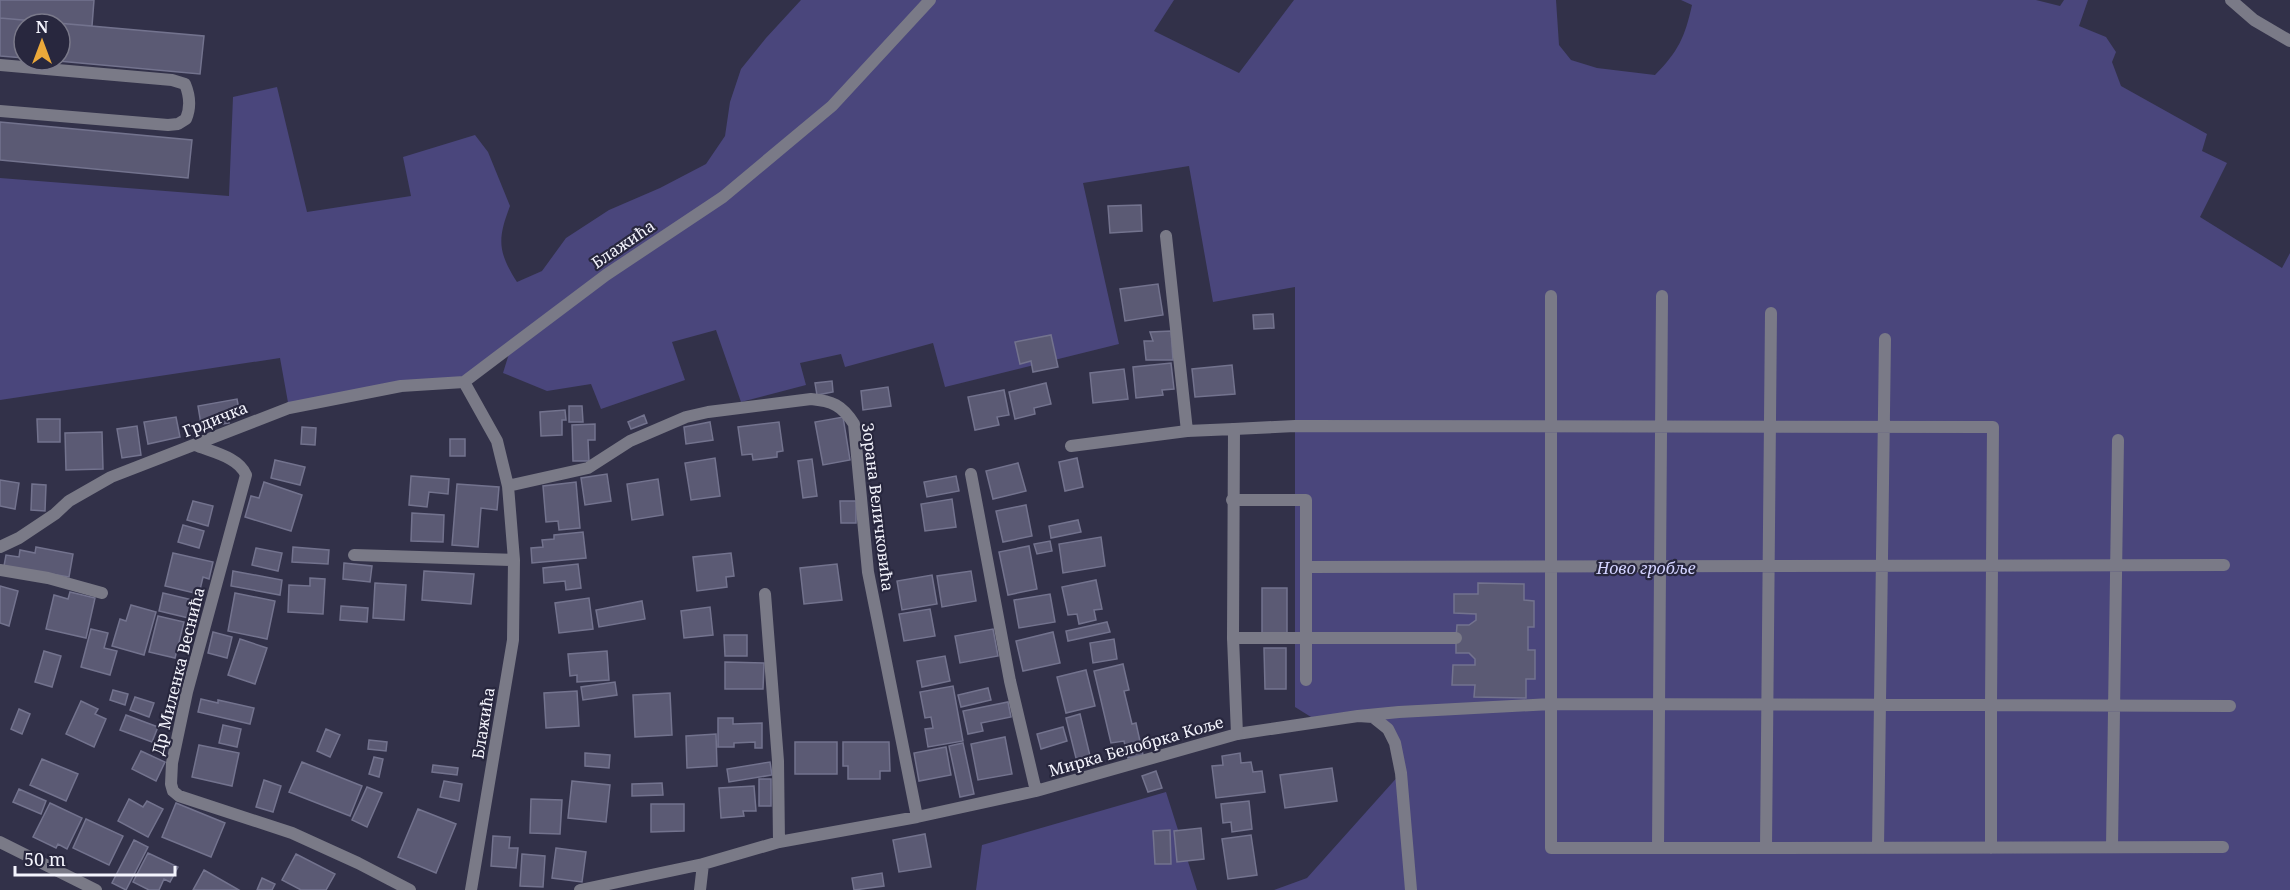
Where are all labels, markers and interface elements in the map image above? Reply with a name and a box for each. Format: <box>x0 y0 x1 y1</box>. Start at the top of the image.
north arrow <box>12 12 72 72</box>
text: N <box>36 16 49 38</box>
street label: Блажића <box>587 215 659 273</box>
street label: Грдичка <box>179 396 251 442</box>
street label: Зорана Величковића <box>857 421 899 593</box>
park label: Ново гробље <box>1595 557 1696 579</box>
street label: Др Миленка Веснића <box>146 585 210 757</box>
street label: Блажића <box>466 686 500 760</box>
street label: Мирка Белобрка Коље <box>1046 711 1226 781</box>
scale bar <box>15 839 176 877</box>
text: 50 m <box>24 847 66 871</box>

